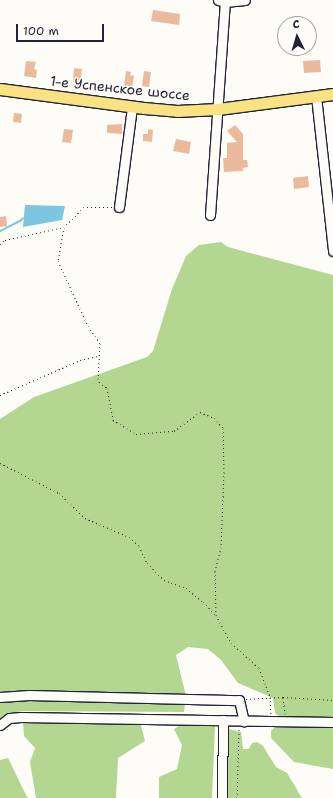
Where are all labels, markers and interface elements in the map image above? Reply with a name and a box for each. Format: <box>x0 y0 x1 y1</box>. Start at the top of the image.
scale bar <box>18 16 106 42</box>
north arrow <box>277 16 317 56</box>
text: С <box>292 17 300 32</box>
text: 100 m <box>23 23 59 39</box>
street label: 1-е Успенское шоссе <box>49 72 191 104</box>

